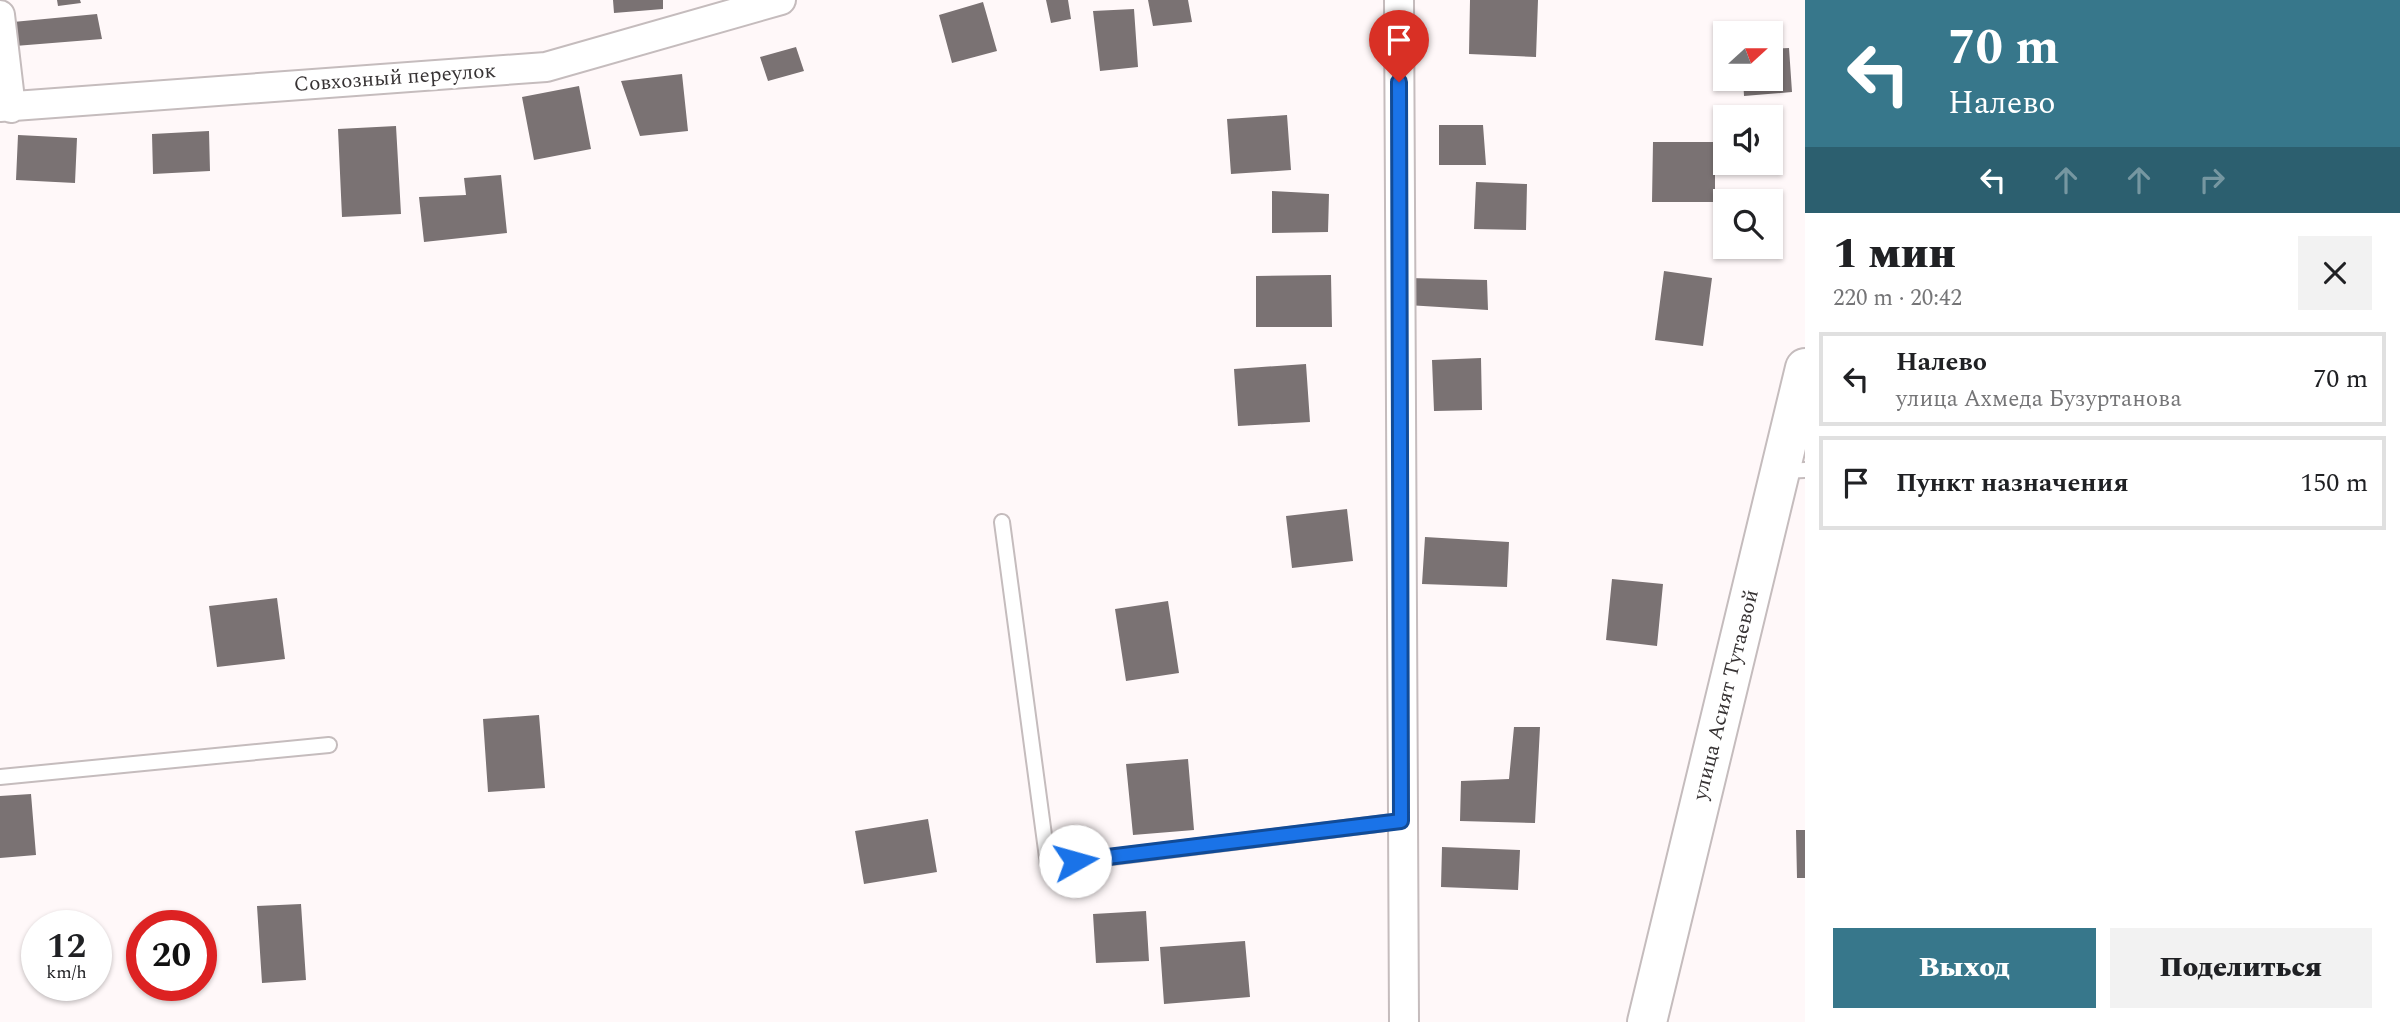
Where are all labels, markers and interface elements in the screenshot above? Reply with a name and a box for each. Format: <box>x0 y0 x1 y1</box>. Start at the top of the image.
pin <box>1369 10 1429 82</box>
text: 70 m <box>1948 11 2059 86</box>
icon: arrive <box>1380 21 1418 59</box>
north arrow <box>1713 21 1783 91</box>
map controls <box>1713 21 1783 259</box>
icon: left <box>1833 28 1924 119</box>
street label: Совхозный переулок <box>293 55 498 101</box>
text: Налево <box>1948 79 2056 128</box>
button: sound <box>1713 105 1783 175</box>
icon: left <box>1974 161 2012 199</box>
icon: ahead <box>2047 161 2085 199</box>
icon: ahead <box>2120 161 2158 199</box>
icon: right <box>2193 161 2231 199</box>
button: search <box>1713 189 1783 259</box>
text: 1 мин <box>1833 223 1956 286</box>
button: close <box>2298 236 2372 310</box>
text: 220 m · 20:42 <box>1833 281 1962 316</box>
text: Налево <box>1896 342 1987 382</box>
text: 70 m <box>2313 359 2368 399</box>
icon: left <box>1837 360 1875 398</box>
text: улица Ахмеда Бузуртанова <box>1896 382 2182 417</box>
text: Пункт назначения <box>1896 463 2129 503</box>
text: 150 m <box>2300 463 2368 503</box>
icon: arrive <box>1837 464 1875 502</box>
street label: улица Асият Тутаевой <box>1684 586 1768 805</box>
position arrow <box>1038 824 1112 898</box>
speed limit sign: 20 <box>126 910 217 1001</box>
text: 12 <box>47 920 86 973</box>
button: Выход <box>1833 928 2096 1008</box>
button: Поделиться <box>2110 928 2372 1008</box>
text: km/h <box>46 959 87 986</box>

